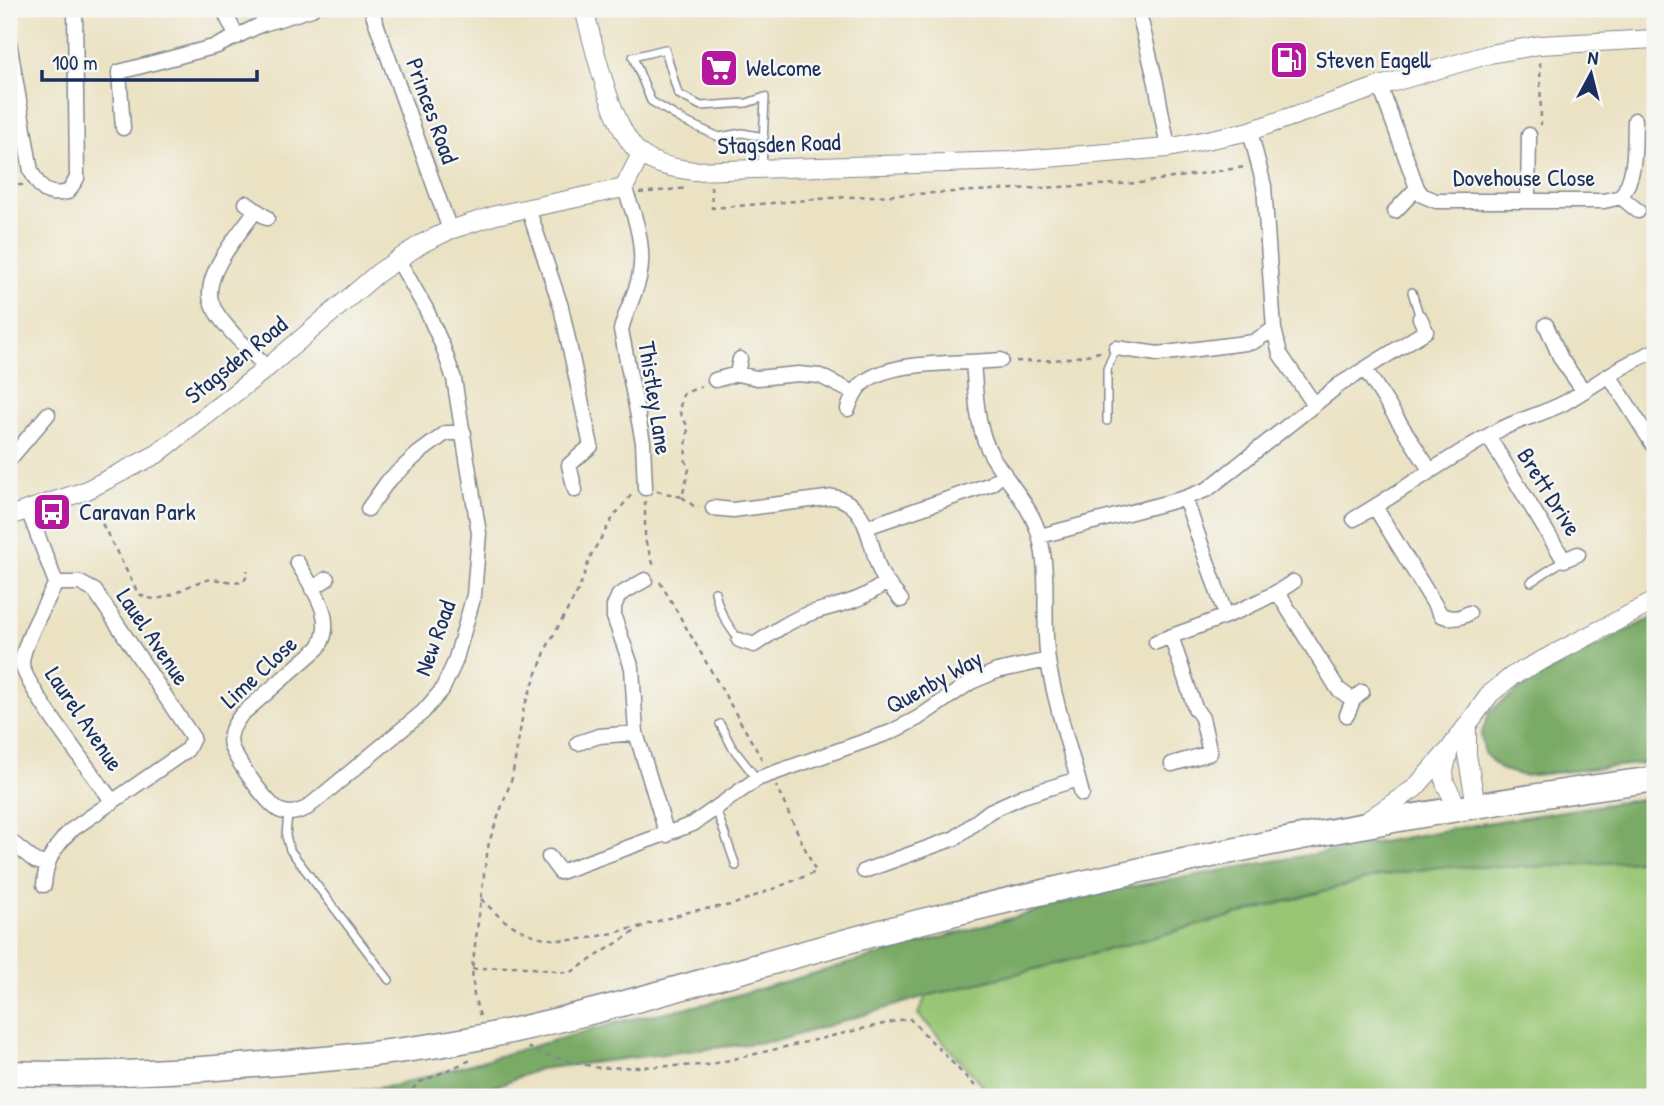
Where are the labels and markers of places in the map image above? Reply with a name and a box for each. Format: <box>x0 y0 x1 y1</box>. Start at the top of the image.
fuel station icon: Steven Eagell <box>1268 39 1310 81</box>
place label: Steven Eagell <box>1316 43 1432 75</box>
supermarket icon: Welcome <box>698 47 740 89</box>
place label: Welcome <box>746 51 822 83</box>
bus stop icon: Caravan Park <box>31 491 73 533</box>
place label: Caravan Park <box>79 495 196 527</box>

